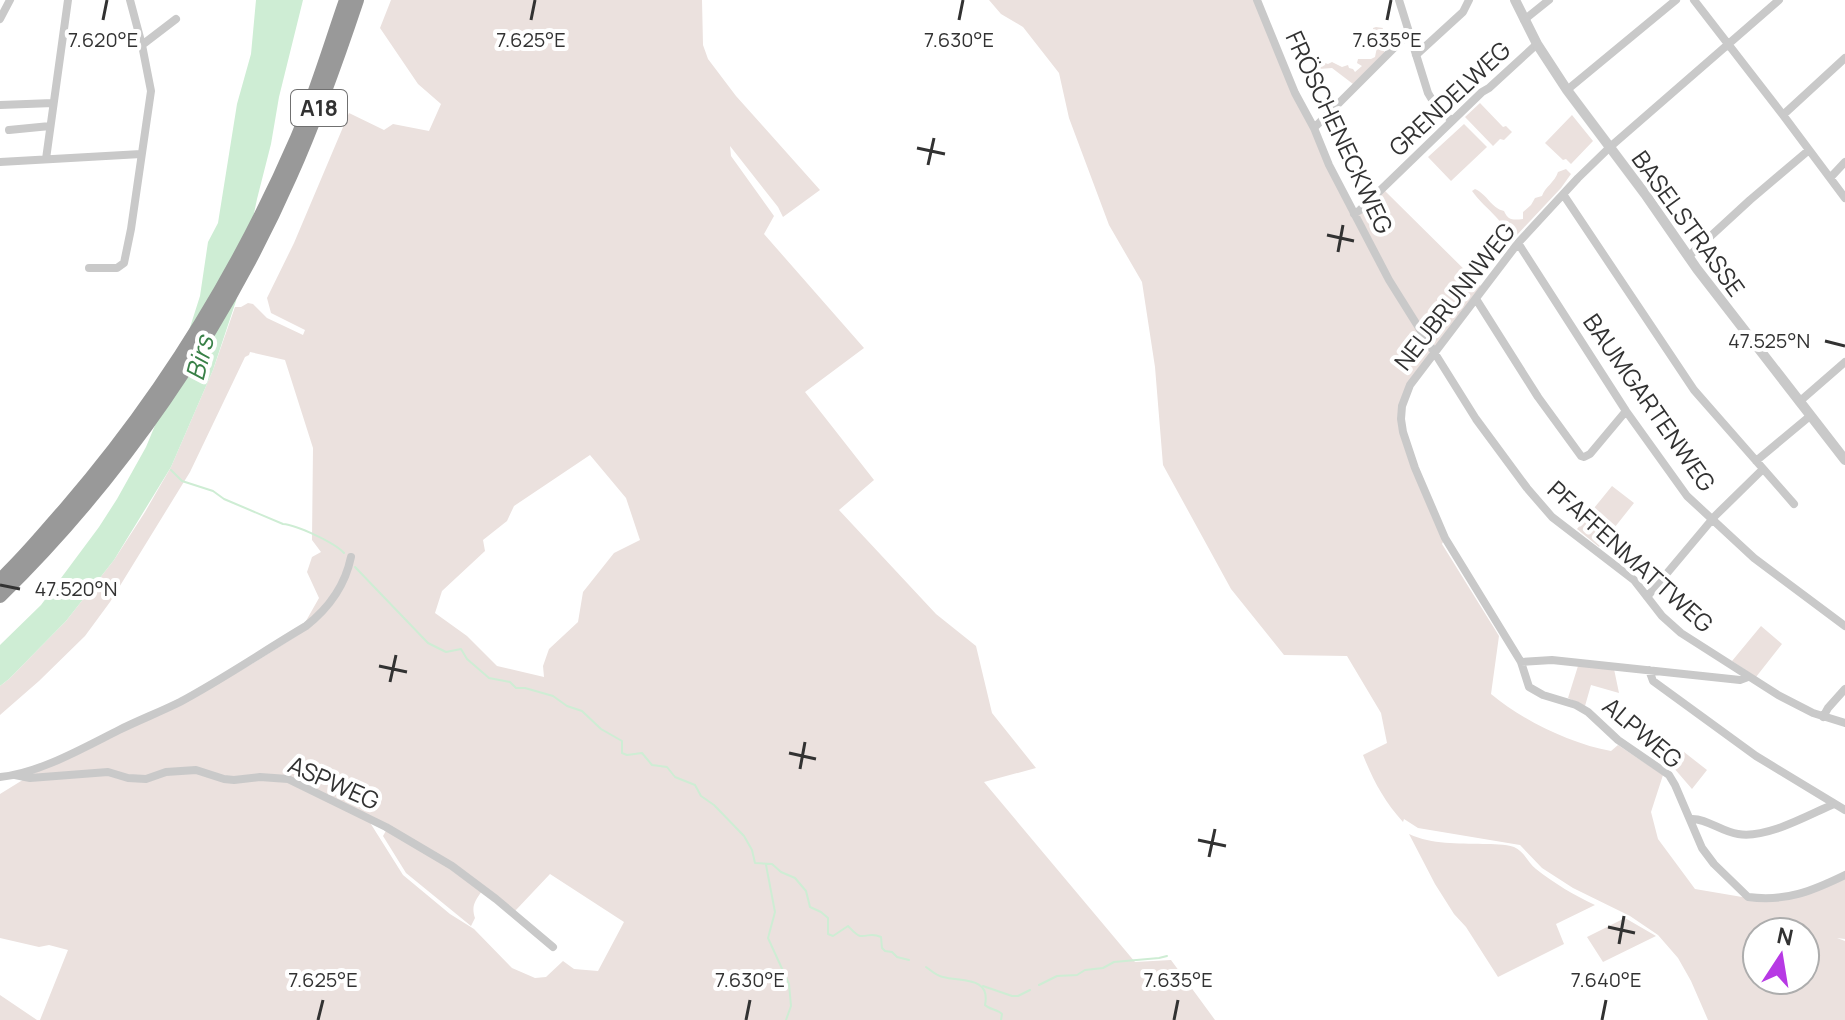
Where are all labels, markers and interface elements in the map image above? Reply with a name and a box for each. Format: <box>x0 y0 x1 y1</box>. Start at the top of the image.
street label: FRÖSCHENECKWEG <box>1279 25 1401 239</box>
text: 7.620°E <box>68 26 138 53</box>
text: 7.625°E <box>496 26 566 53</box>
text: 7.630°E <box>924 26 994 53</box>
text: 7.635°E <box>1352 26 1422 53</box>
street label: GRENDELWEG <box>1381 33 1517 163</box>
road number: A18 <box>291 90 347 126</box>
street label: BASELSTRASSE <box>1625 143 1753 303</box>
street label: NEUBRUNNWEG <box>1386 215 1522 377</box>
street label: BAUMGARTENWEG <box>1576 307 1724 498</box>
text: 47.525°N <box>1728 327 1810 354</box>
water label: Birs <box>176 330 222 384</box>
street label: PFAFFENMATTWEG <box>1541 473 1721 639</box>
text: 47.520°N <box>35 575 117 602</box>
street label: ALPWEG <box>1596 689 1690 775</box>
street label: ASPWEG <box>283 747 385 817</box>
north arrow <box>1741 916 1821 996</box>
text: N <box>1774 920 1796 953</box>
text: 7.625°E <box>288 966 358 993</box>
text: 7.630°E <box>715 966 785 993</box>
text: 7.635°E <box>1143 966 1213 993</box>
text: 7.640°E <box>1571 966 1641 993</box>

